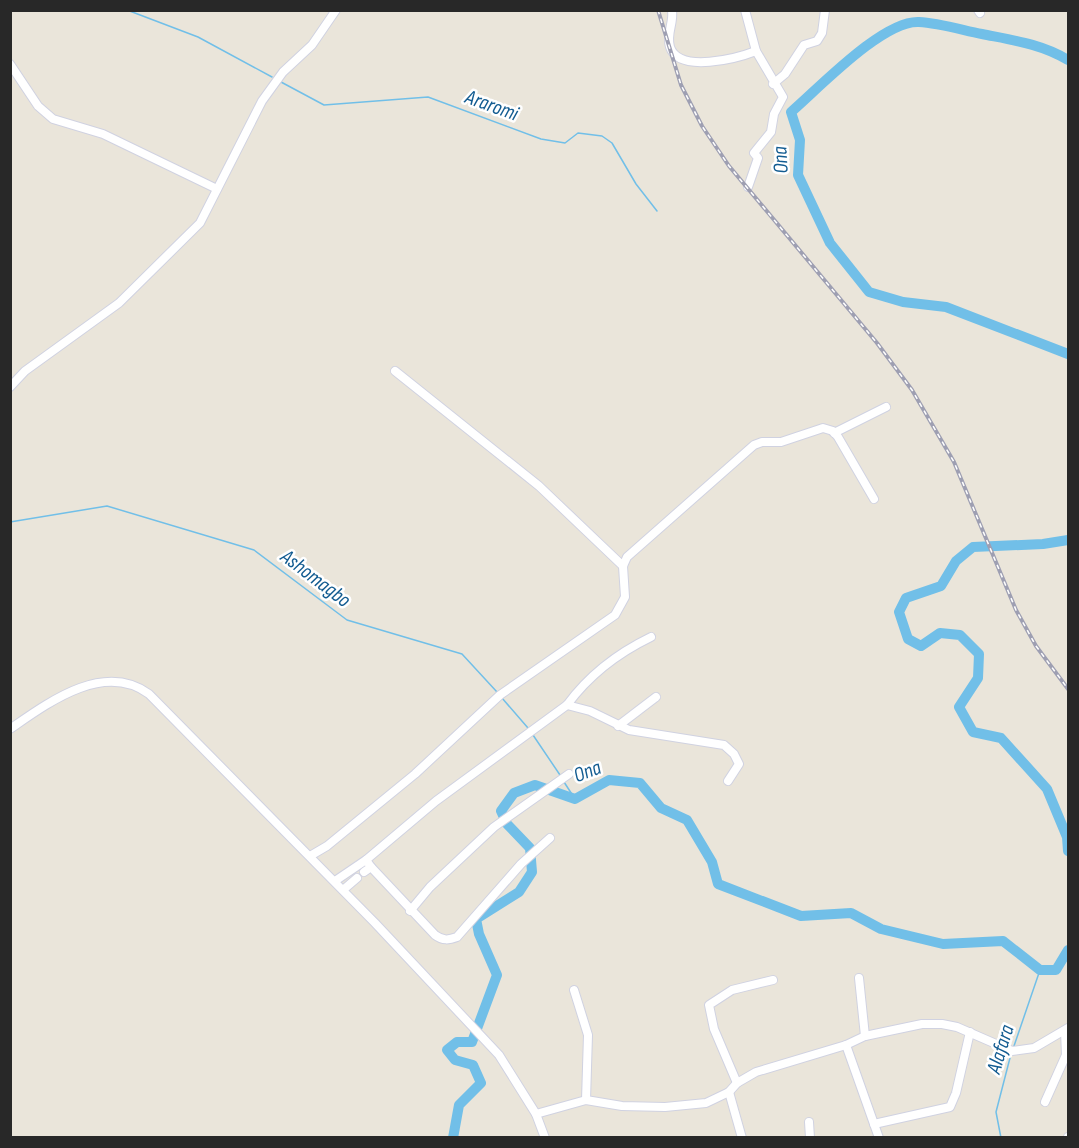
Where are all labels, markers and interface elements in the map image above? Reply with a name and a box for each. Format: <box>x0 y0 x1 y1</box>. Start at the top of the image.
water label: Araromi <box>461 84 523 127</box>
water label: Ona <box>767 145 794 174</box>
water label: Ashomagbo <box>275 543 356 613</box>
water label: Ona <box>570 755 605 788</box>
water label: Alafara <box>981 1021 1020 1077</box>

